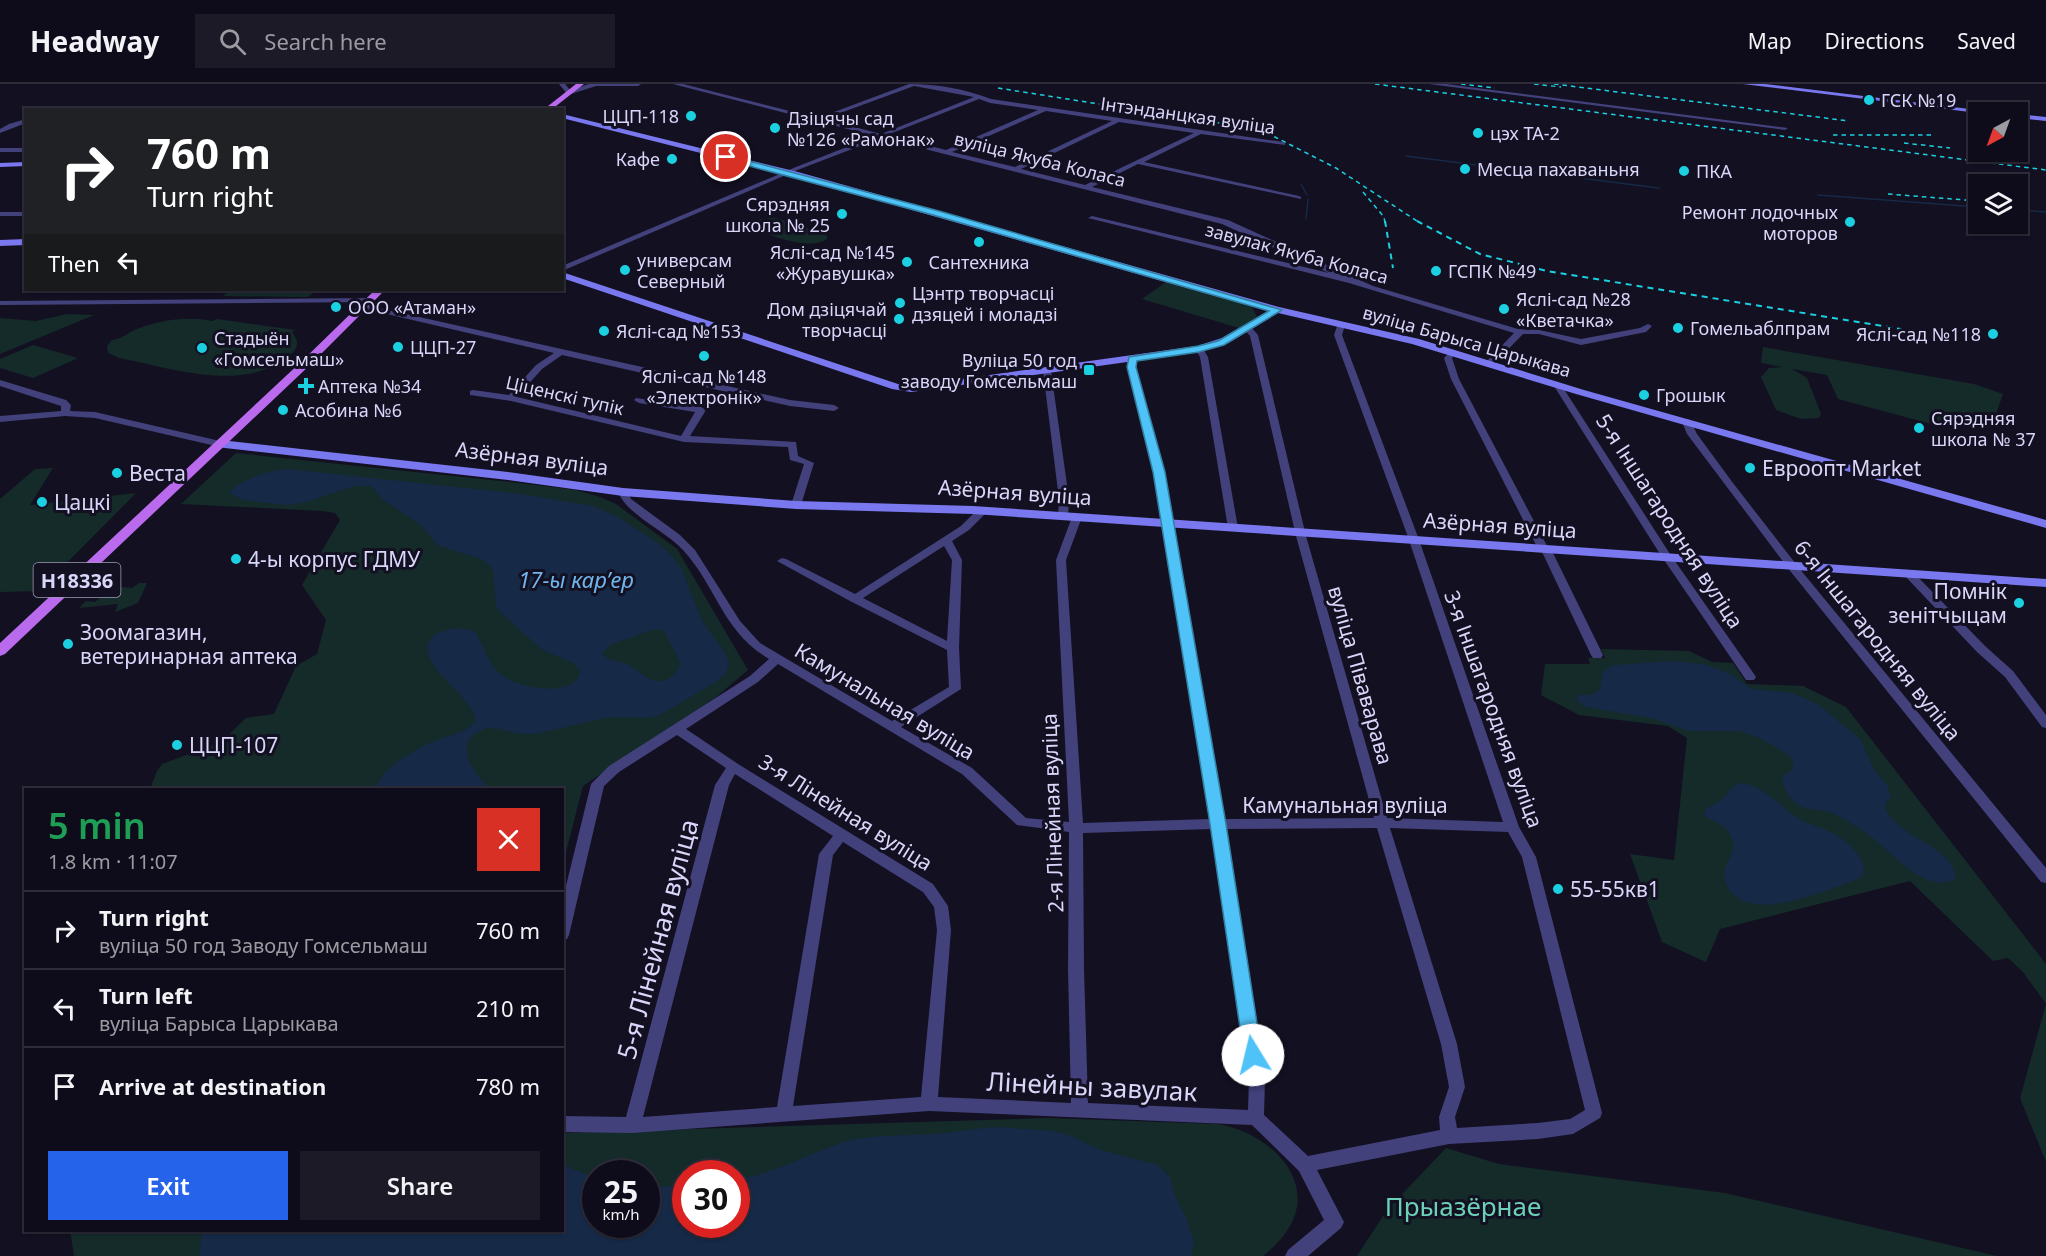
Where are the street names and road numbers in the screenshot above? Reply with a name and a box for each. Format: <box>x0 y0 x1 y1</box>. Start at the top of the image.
street label: Інтэнданцкая вуліца <box>1099 91 1277 139</box>
street label: вуліца Якуба Коласа <box>952 126 1128 192</box>
street label: завулак Якуба Коласа <box>1203 217 1391 289</box>
street label: вуліца Барыса Царыкава <box>1360 300 1574 382</box>
street label: Ціценскі тупік <box>504 370 627 420</box>
street label: 5-я Іншагародняя вуліца <box>1590 408 1750 634</box>
street label: Азёрная вуліца <box>454 435 610 481</box>
street label: Азёрная вуліца <box>937 473 1093 511</box>
street label: Азёрная вуліца <box>1422 506 1578 544</box>
street label: 6-я Іншагародняя вуліца <box>1788 534 1968 746</box>
road number: Н18336 <box>34 563 121 597</box>
street label: вуліца Піваварава <box>1322 582 1400 768</box>
street label: 3-я Іншагародняя вуліца <box>1438 587 1550 831</box>
street label: Камунальная вуліца <box>790 636 980 766</box>
street label: 2-я Лінейная вуліца <box>1035 713 1069 913</box>
street label: 3-я Лінейная вуліца <box>754 747 938 877</box>
street label: Камунальная вуліца <box>1242 791 1448 819</box>
street label: 5-я Лінейная вуліца <box>608 815 706 1063</box>
street label: Лінейны завулак <box>986 1063 1198 1110</box>

